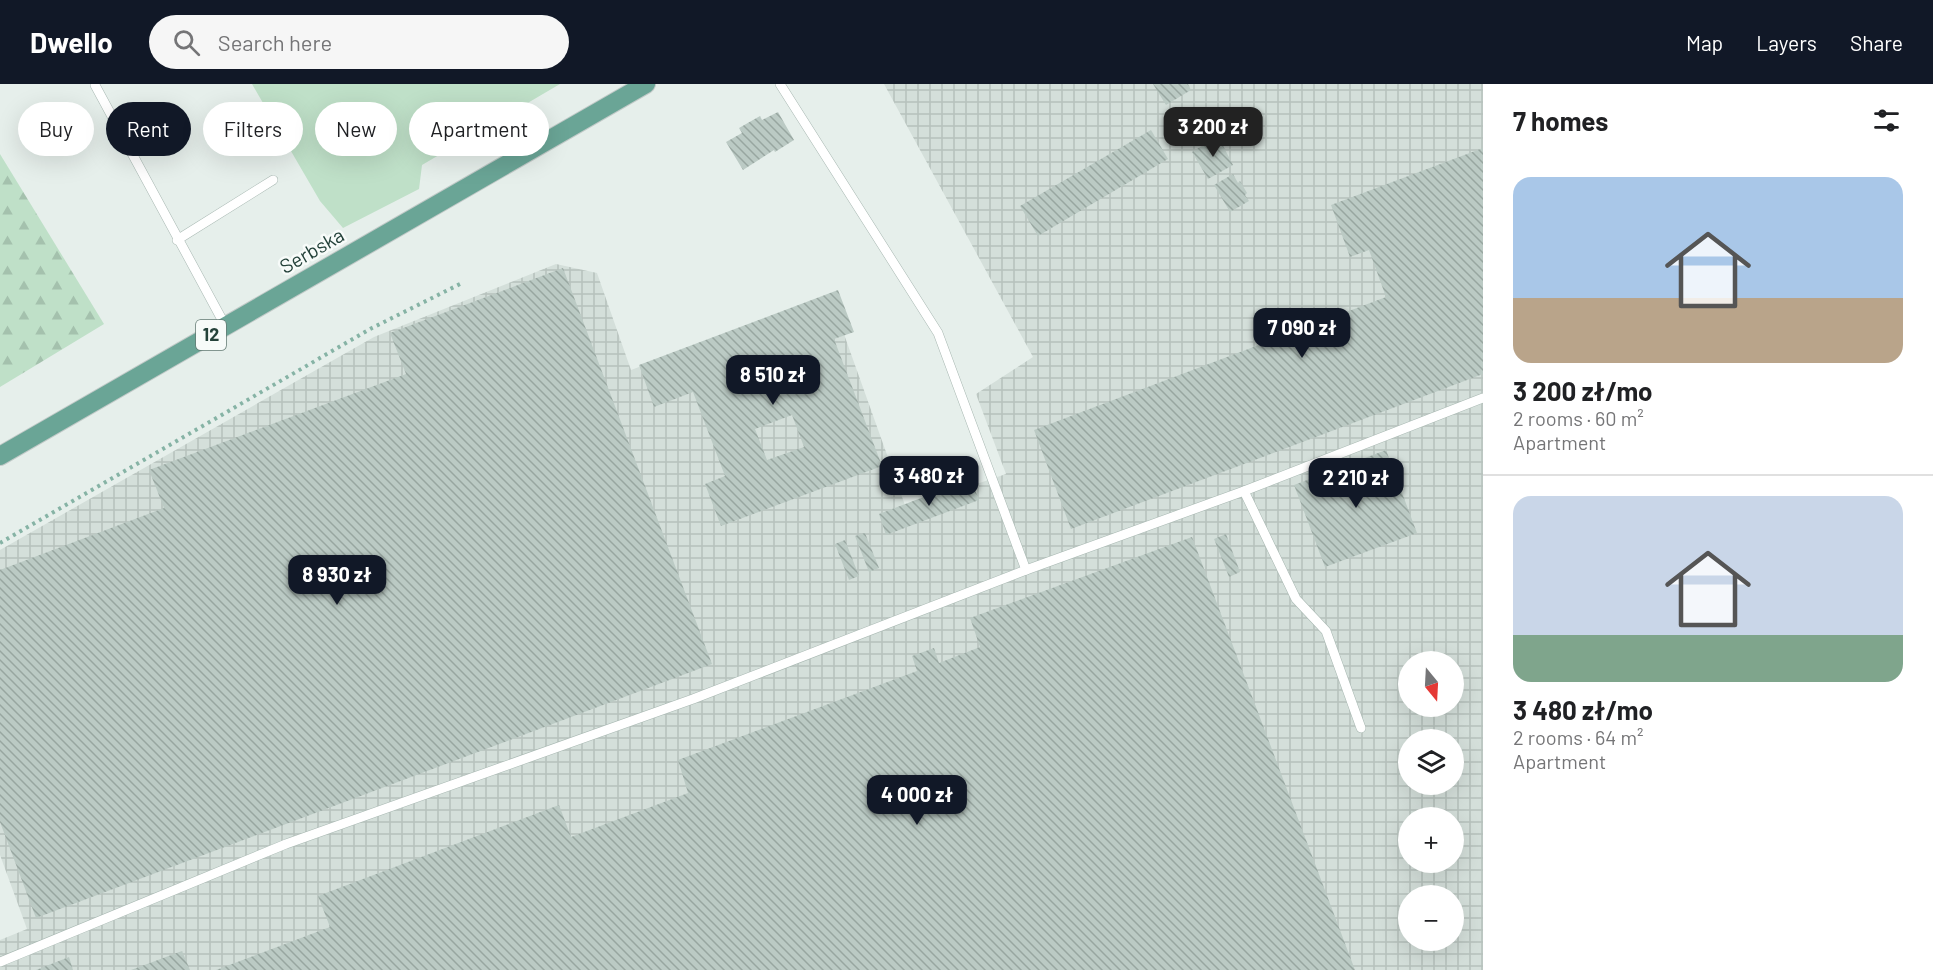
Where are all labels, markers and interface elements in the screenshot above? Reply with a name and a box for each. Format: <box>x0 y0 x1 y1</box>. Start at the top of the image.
search box <box>149 15 569 69</box>
text: Dwello <box>30 25 113 59</box>
icon: search <box>170 26 203 59</box>
text: Search here <box>218 29 332 55</box>
text: Map <box>1686 30 1723 55</box>
text: Layers <box>1756 30 1817 55</box>
text: Share <box>1850 30 1903 55</box>
chip: Buy <box>18 102 94 156</box>
chip: Rent <box>106 102 191 156</box>
chip: Filters <box>203 102 303 156</box>
chip: New <box>315 102 397 156</box>
chip: Apartment <box>409 102 549 156</box>
icon: filters <box>1870 104 1903 137</box>
text: 7 homes <box>1513 105 1608 136</box>
pin: 3 200 zł <box>1151 107 1275 158</box>
text: 3 200 zł <box>1178 114 1248 138</box>
icon: home <box>1654 216 1762 324</box>
street label: Serbska <box>275 222 348 278</box>
pin: 7 090 zł <box>1240 308 1364 359</box>
text: 7 090 zł <box>1267 315 1337 339</box>
road number: 12 <box>196 320 226 350</box>
pin: 8 510 zł <box>711 355 835 406</box>
text: 8 510 zł <box>740 362 806 386</box>
text: 3 200 zł/mo <box>1513 375 1653 406</box>
text: 2 rooms · 60 m² <box>1513 406 1644 430</box>
text: Apartment <box>1513 430 1606 454</box>
pin: 3 480 zł <box>867 456 991 507</box>
pin: 2 210 zł <box>1294 458 1418 509</box>
text: 3 480 zł <box>893 463 965 487</box>
text: 2 210 zł <box>1323 465 1389 489</box>
icon: home <box>1654 535 1762 643</box>
pin: 8 930 zł <box>275 555 399 606</box>
text: 8 930 zł <box>302 562 372 586</box>
north arrow <box>1398 651 1464 717</box>
map controls <box>1398 651 1464 951</box>
text: 3 480 zł/mo <box>1513 694 1653 725</box>
text: 2 rooms · 64 m² <box>1513 725 1643 749</box>
button: layers <box>1398 729 1464 795</box>
text: Apartment <box>1513 749 1606 773</box>
pin: 4 000 zł <box>855 775 979 826</box>
text: 4 000 zł <box>881 782 953 806</box>
button: + <box>1398 807 1464 873</box>
button: − <box>1398 885 1464 951</box>

